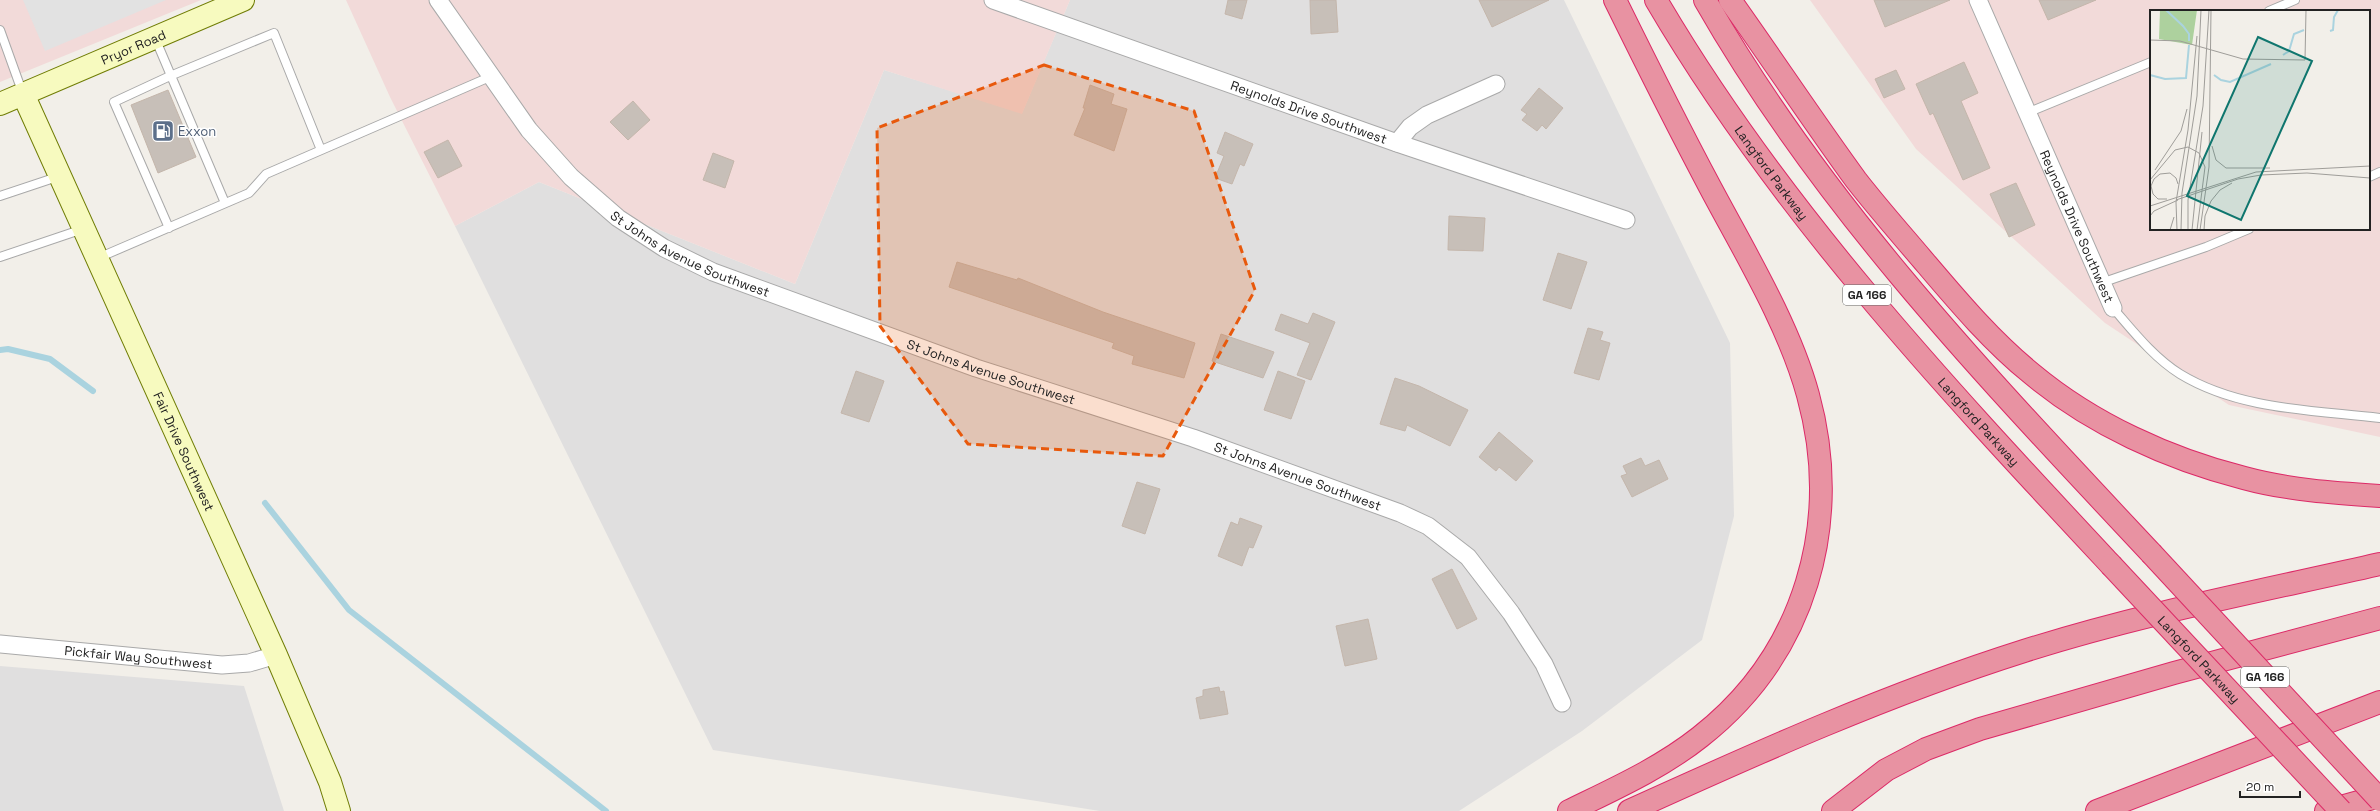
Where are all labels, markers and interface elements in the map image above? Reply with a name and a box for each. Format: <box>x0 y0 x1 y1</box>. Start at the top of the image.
inset map <box>2150 10 2370 230</box>
street label: Pryor Road <box>98 26 168 68</box>
street label: Reynolds Drive Southwest <box>1228 76 1389 147</box>
fuel station icon: Exxon <box>150 118 176 144</box>
street label: Langford Parkway <box>1731 122 1812 223</box>
place label: Exxon <box>178 123 216 140</box>
street label: Reynolds Drive Southwest <box>2036 147 2118 305</box>
street label: St Johns Avenue Southwest <box>607 207 772 300</box>
road number: GA 166 <box>1843 285 1891 305</box>
street label: St Johns Avenue Southwest <box>905 335 1077 408</box>
street label: Langford Parkway <box>1934 374 2023 469</box>
street label: Fair Drive Southwest <box>150 389 218 514</box>
street label: St Johns Avenue Southwest <box>1212 438 1384 514</box>
street label: Langford Parkway <box>2154 612 2244 706</box>
street label: Pickfair Way Southwest <box>64 642 213 673</box>
road number: GA 166 <box>2241 667 2289 687</box>
scale bar <box>2240 773 2300 799</box>
text: 20 m <box>2246 779 2274 795</box>

